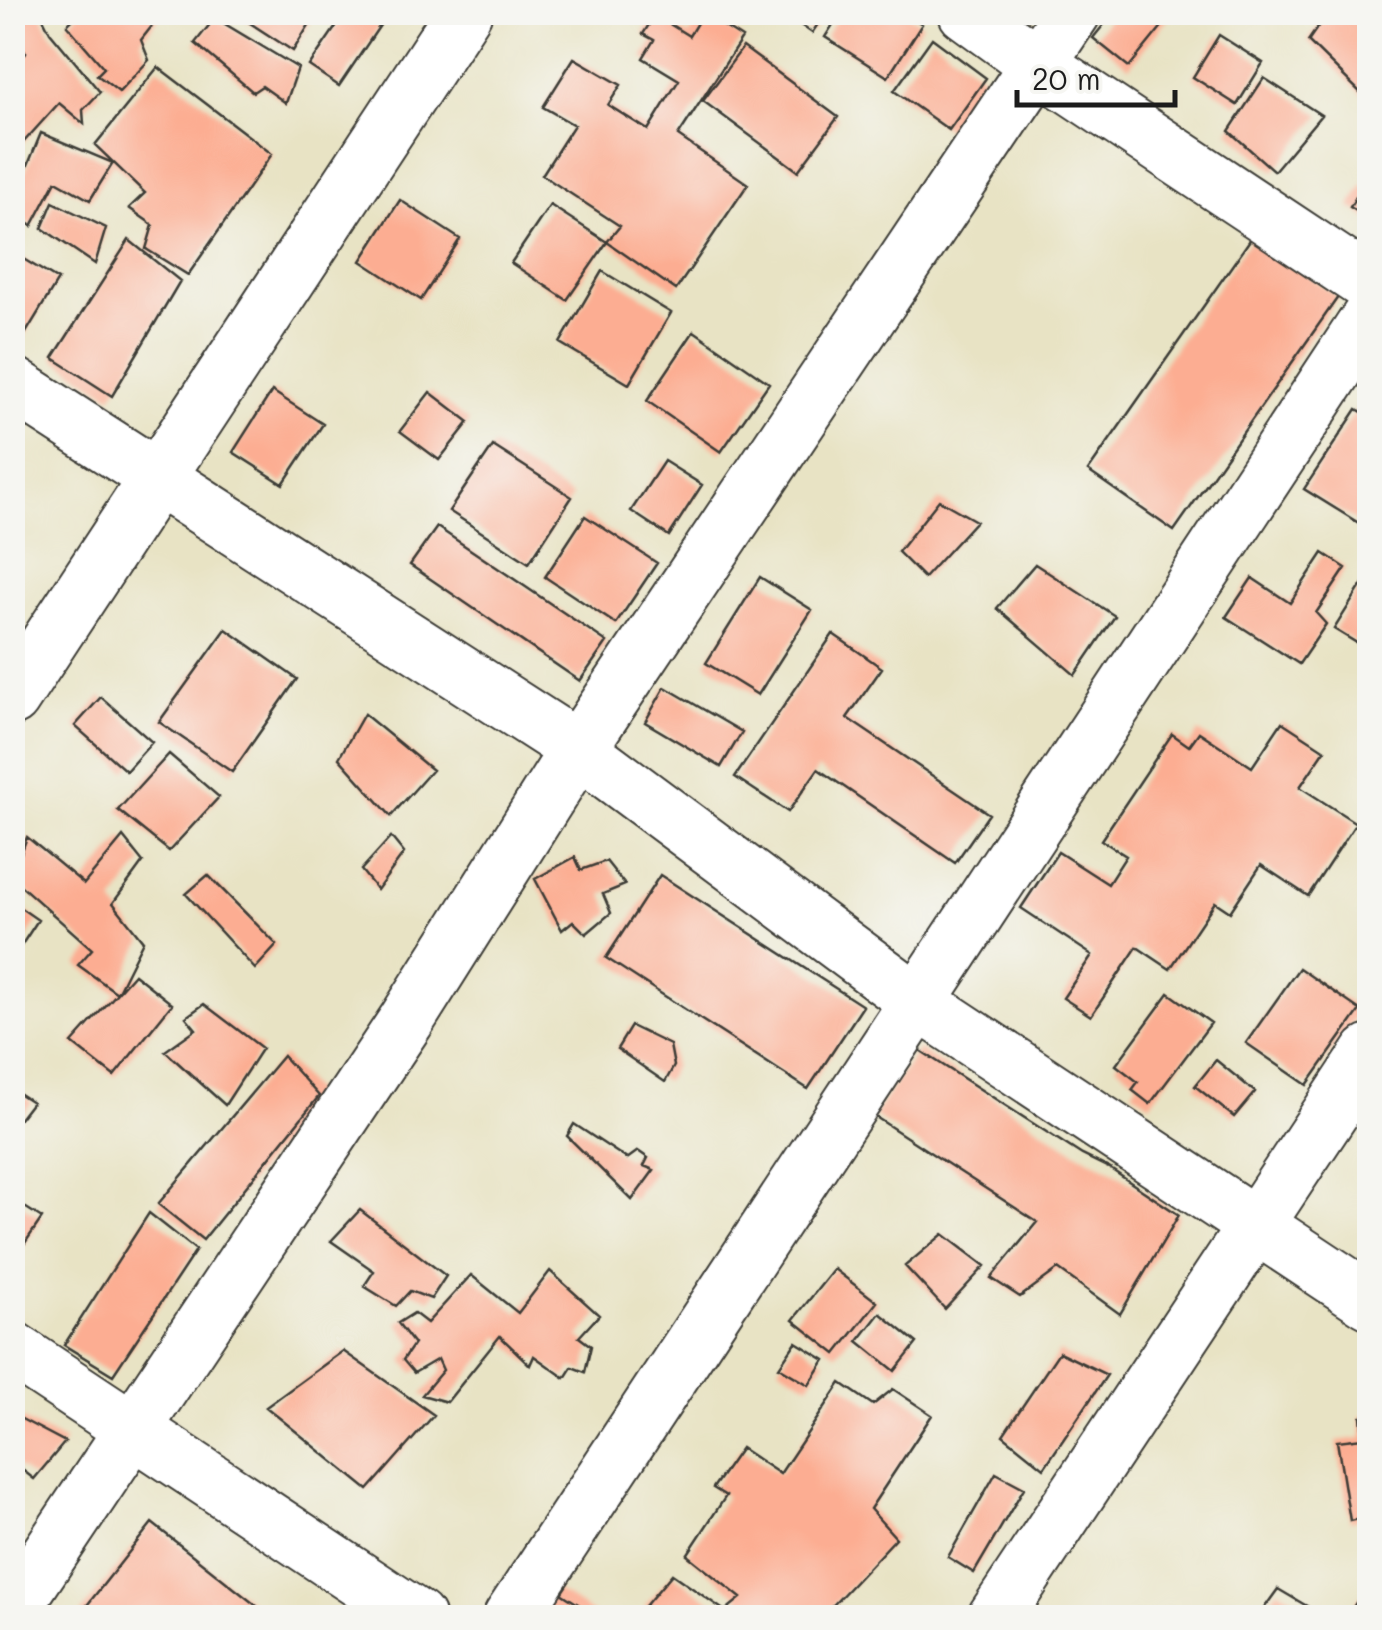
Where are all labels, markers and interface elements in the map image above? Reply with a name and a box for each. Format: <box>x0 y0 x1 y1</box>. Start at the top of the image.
scale bar <box>1017 45 1174 107</box>
text: 20 m <box>1032 58 1101 98</box>

